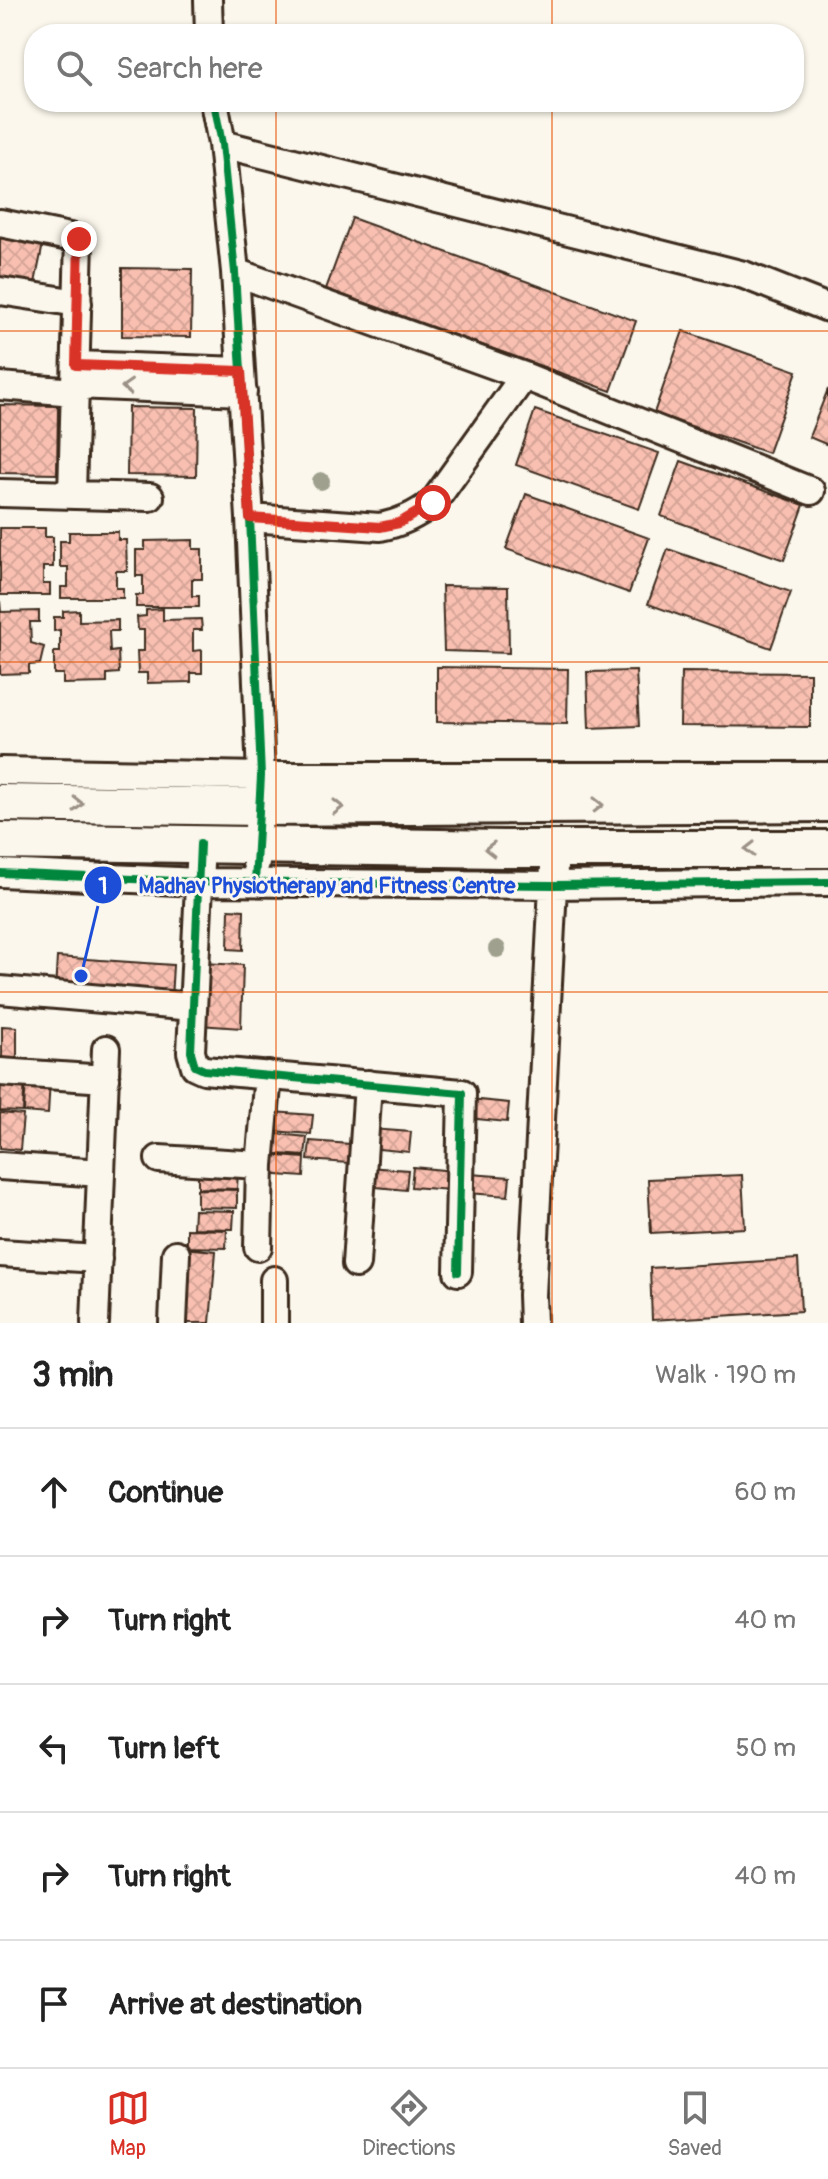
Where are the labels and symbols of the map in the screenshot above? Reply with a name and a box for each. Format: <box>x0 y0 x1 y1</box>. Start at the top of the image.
route end <box>61 221 97 257</box>
one-way arrow <box>120 379 133 396</box>
route start <box>415 485 451 521</box>
one-way arrow <box>72 796 85 813</box>
one-way arrow <box>592 797 605 814</box>
one-way arrow <box>332 798 345 816</box>
one-way arrow <box>483 840 496 858</box>
one-way arrow <box>743 840 756 858</box>
callout: Madhav Physiotherapy and Fitness Centre <box>83 862 532 908</box>
text: 1 <box>98 872 108 901</box>
text: Madhav Physiotherapy and Fitness Centre <box>139 872 517 900</box>

